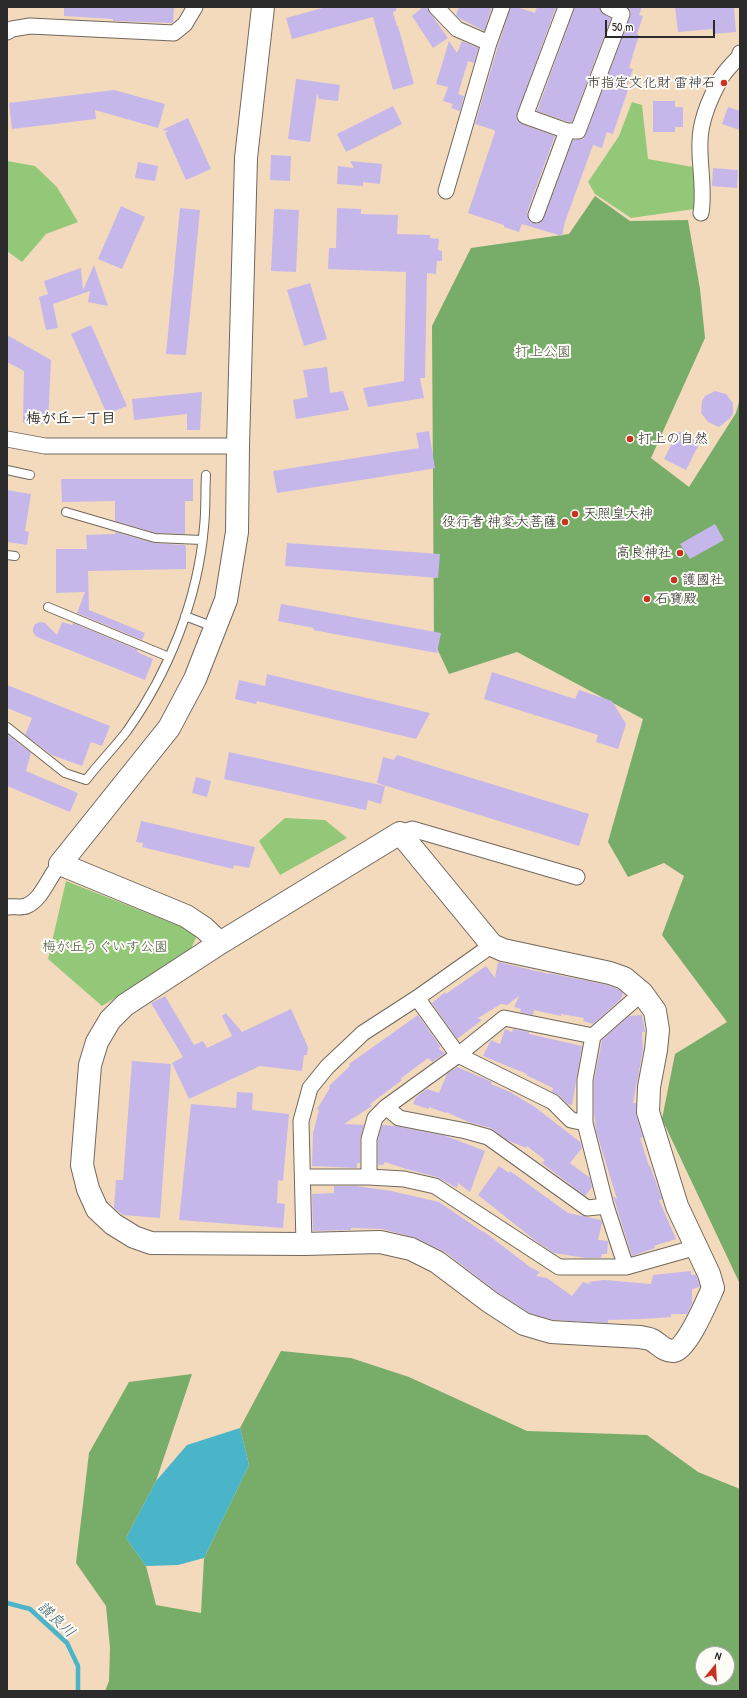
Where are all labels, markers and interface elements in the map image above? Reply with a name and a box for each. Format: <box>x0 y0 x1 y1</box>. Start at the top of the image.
scale bar <box>607 12 717 38</box>
text: 50 m <box>612 18 633 35</box>
place label: 市指定文化財 雷神石 <box>587 75 716 91</box>
marker: 市指定文化財 雷神石 <box>719 78 729 88</box>
park label: 打上公園 <box>515 344 571 360</box>
district label: 梅が丘一丁目 <box>26 410 116 428</box>
place label: 打上の自然 <box>638 431 708 447</box>
marker: 打上の自然 <box>625 434 635 444</box>
place label: 天照皇大神 <box>583 506 653 522</box>
marker: 天照皇大神 <box>570 509 580 519</box>
place label: 役行者 神変大菩薩 <box>442 514 557 530</box>
marker: 役行者 神変大菩薩 <box>560 517 570 527</box>
place label: 高良神社 <box>616 545 672 561</box>
marker: 高良神社 <box>675 548 685 558</box>
place label: 護國社 <box>682 572 724 588</box>
marker: 護國社 <box>669 575 679 585</box>
place label: 石寶殿 <box>655 591 697 607</box>
marker: 石寶殿 <box>642 594 652 604</box>
park label: 梅が丘うぐいす公園 <box>42 939 168 955</box>
water label: 讃良川 <box>33 1598 79 1642</box>
north arrow <box>695 1646 735 1686</box>
text: N <box>713 1648 723 1663</box>

